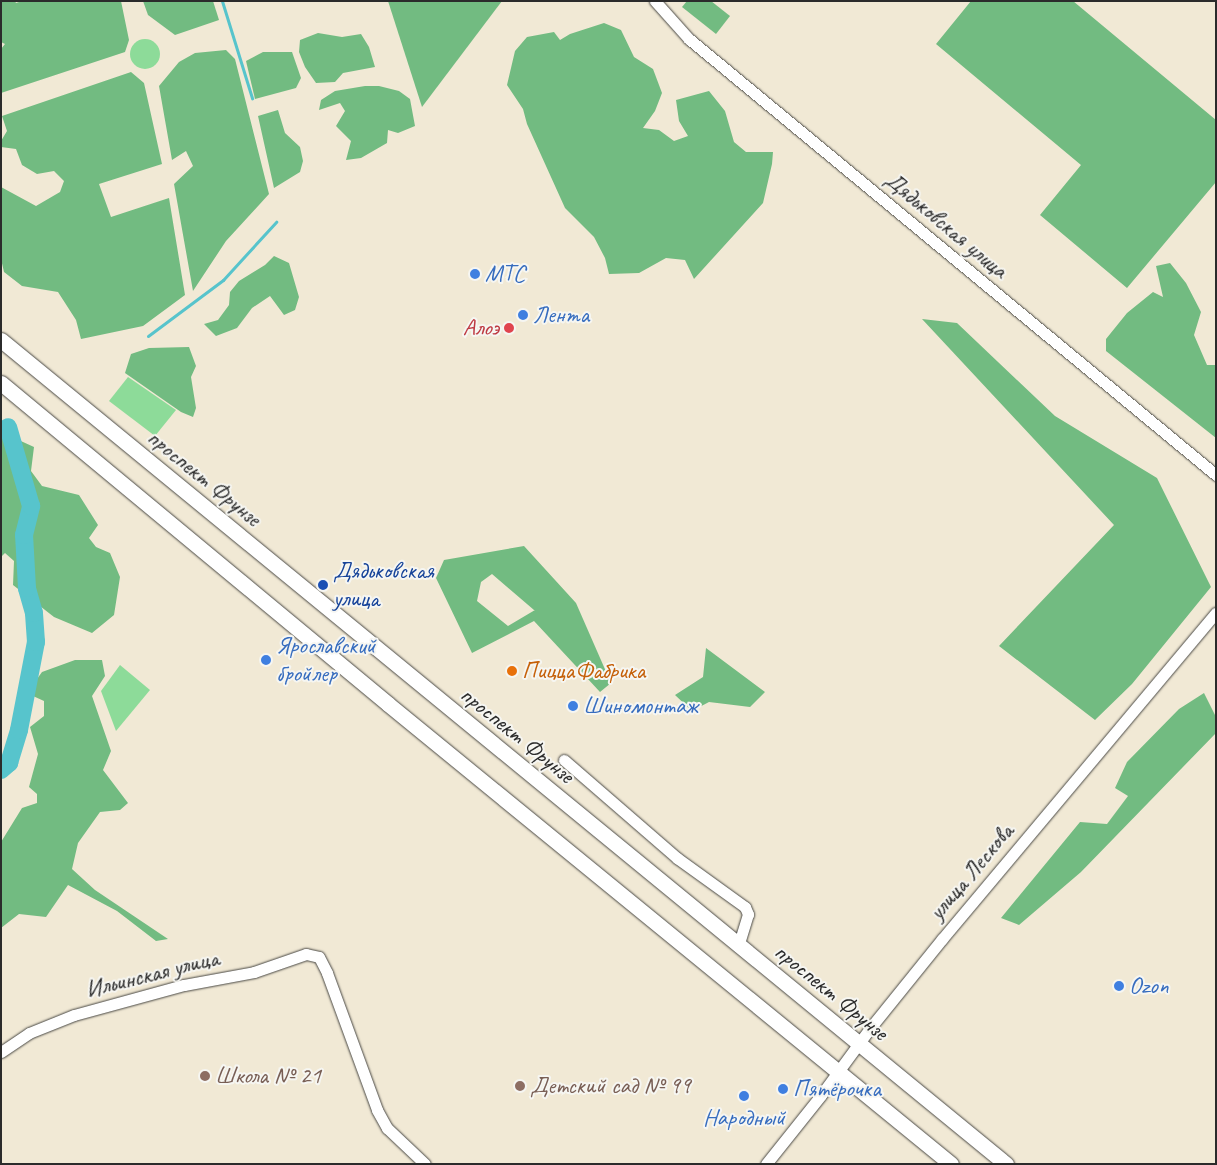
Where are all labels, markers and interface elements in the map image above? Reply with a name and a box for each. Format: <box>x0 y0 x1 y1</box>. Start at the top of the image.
street label: Дядьковская улица <box>878 165 1014 285</box>
place label: МТС <box>485 260 525 288</box>
marker: МТС <box>469 268 481 280</box>
place label: Лента <box>533 301 589 329</box>
marker: Лента <box>517 309 529 321</box>
place label: Алоэ <box>463 314 499 342</box>
marker: Алоэ <box>503 322 515 334</box>
street label: проспект Фрунзе <box>142 424 266 532</box>
place label: Дядьковская улица <box>333 557 434 613</box>
marker: Дядьковская улица <box>317 579 329 591</box>
place label: Ярославский бройлер <box>276 632 375 688</box>
marker: Ярославский бройлер <box>260 654 272 666</box>
place label: ПиццаФабрика <box>522 657 645 685</box>
marker: ПиццаФабрика <box>506 665 518 677</box>
street label: проспект Фрунзе <box>455 681 579 789</box>
place label: Шиномонтаж <box>583 692 698 720</box>
marker: Шиномонтаж <box>567 700 579 712</box>
street label: улица Лескова <box>922 818 1020 926</box>
street label: проспект Фрунзе <box>769 938 893 1046</box>
street label: Ильинская улица <box>83 944 221 1004</box>
place label: Ozon <box>1129 972 1168 1000</box>
marker: Ozon <box>1113 980 1125 992</box>
place label: Школа № 21 <box>215 1062 321 1090</box>
marker: Школа № 21 <box>199 1070 211 1082</box>
place label: Детский сад № 99 <box>530 1072 691 1100</box>
place label: Пятёрочка <box>793 1075 881 1103</box>
marker: Детский сад № 99 <box>514 1080 526 1092</box>
marker: Пятёрочка <box>777 1083 789 1095</box>
marker: Народный <box>738 1090 750 1102</box>
place label: Народный <box>703 1104 785 1132</box>

